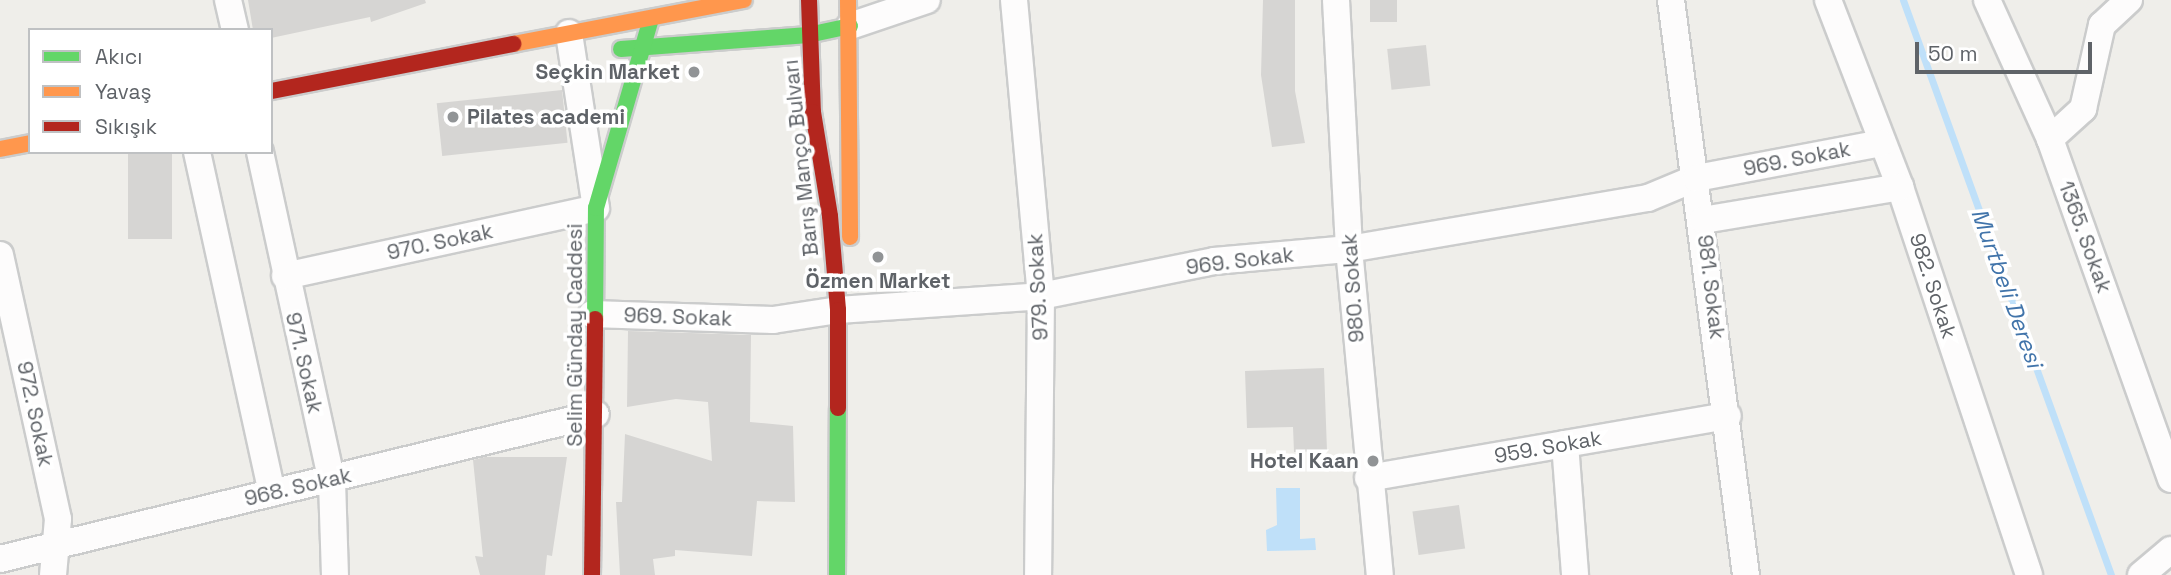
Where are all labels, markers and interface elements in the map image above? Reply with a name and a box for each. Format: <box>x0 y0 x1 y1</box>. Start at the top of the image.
legend <box>28 28 273 154</box>
scale bar <box>1919 28 2096 72</box>
text: 50 m <box>1928 40 1978 67</box>
text: Akıcı <box>95 43 142 70</box>
street label: Barış Manço Bulvarı <box>778 58 824 258</box>
place label: Seçkin Market <box>536 59 680 85</box>
marker: Seçkin Market <box>686 64 702 80</box>
text: Yavaş <box>95 78 152 105</box>
place label: Pilates academi <box>467 104 625 130</box>
marker: Pilates academi <box>445 109 461 125</box>
text: Sıkışık <box>95 113 157 140</box>
street label: 969. Sokak <box>1741 136 1853 182</box>
street label: 1365. Sokak <box>2053 177 2117 297</box>
water label: Murtbeli Deresi <box>1965 205 2049 371</box>
street label: 970. Sokak <box>384 218 496 266</box>
street label: Selim Günday Caddesi <box>562 223 588 447</box>
street label: 982. Sokak <box>1904 230 1962 342</box>
street label: 979. Sokak <box>1023 232 1053 342</box>
street label: 980. Sokak <box>1337 232 1369 344</box>
street label: 981. Sokak <box>1692 233 1730 341</box>
street label: 969. Sokak <box>1184 242 1296 280</box>
marker: Özmen Market <box>870 249 886 265</box>
place label: Özmen Market <box>806 268 950 294</box>
street label: 969. Sokak <box>623 302 733 332</box>
street label: 971. Sokak <box>280 310 328 416</box>
street label: 972. Sokak <box>11 359 59 469</box>
street label: 959. Sokak <box>1492 425 1604 469</box>
place label: Hotel Kaan <box>1250 448 1359 474</box>
marker: Hotel Kaan <box>1365 453 1381 469</box>
street label: 968. Sokak <box>242 462 354 512</box>

